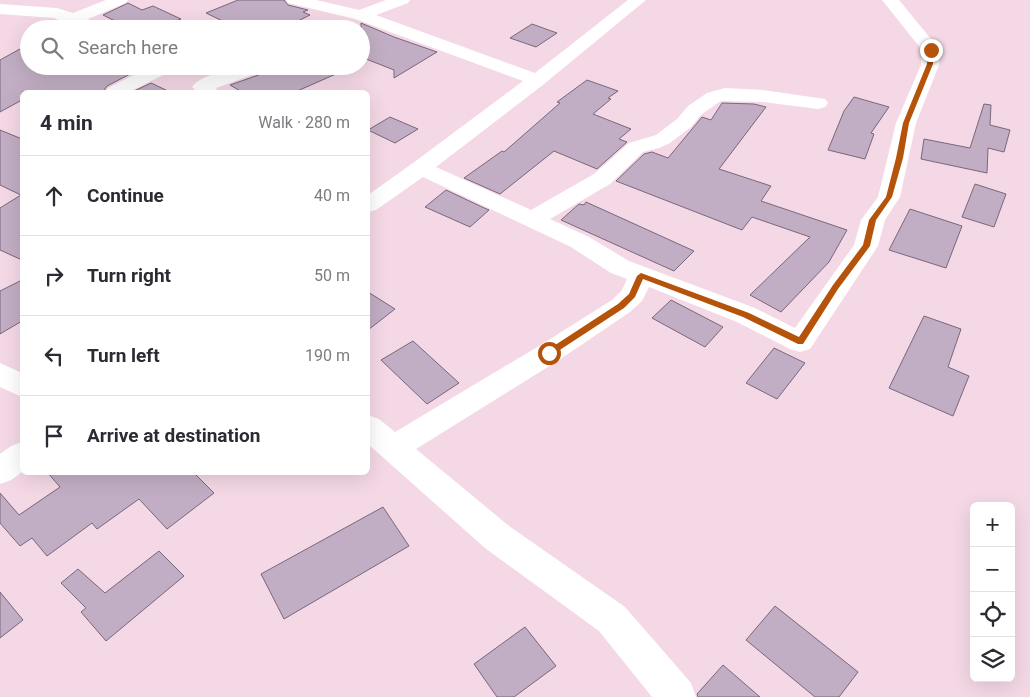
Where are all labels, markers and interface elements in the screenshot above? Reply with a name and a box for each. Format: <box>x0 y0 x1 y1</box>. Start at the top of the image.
search box <box>20 20 370 75</box>
icon: search <box>38 34 66 62</box>
text: Search here <box>78 36 178 59</box>
route end <box>920 39 943 62</box>
text: 4 min <box>40 111 93 135</box>
text: Walk · 280 m <box>258 113 350 132</box>
icon: ahead <box>40 182 68 210</box>
text: Continue <box>87 184 164 207</box>
text: 40 m <box>314 186 350 205</box>
icon: right <box>40 262 68 290</box>
text: Turn right <box>87 264 171 287</box>
text: 50 m <box>314 266 350 285</box>
icon: left <box>40 342 68 370</box>
route start <box>538 342 561 365</box>
text: Turn left <box>87 344 160 367</box>
text: 190 m <box>305 346 350 365</box>
icon: arrive <box>40 422 68 450</box>
text: Arrive at destination <box>87 424 260 447</box>
map controls <box>970 502 1015 682</box>
button: + <box>970 502 1015 547</box>
button: − <box>970 547 1015 592</box>
button: locate <box>970 592 1015 637</box>
button: layers <box>970 637 1015 682</box>

